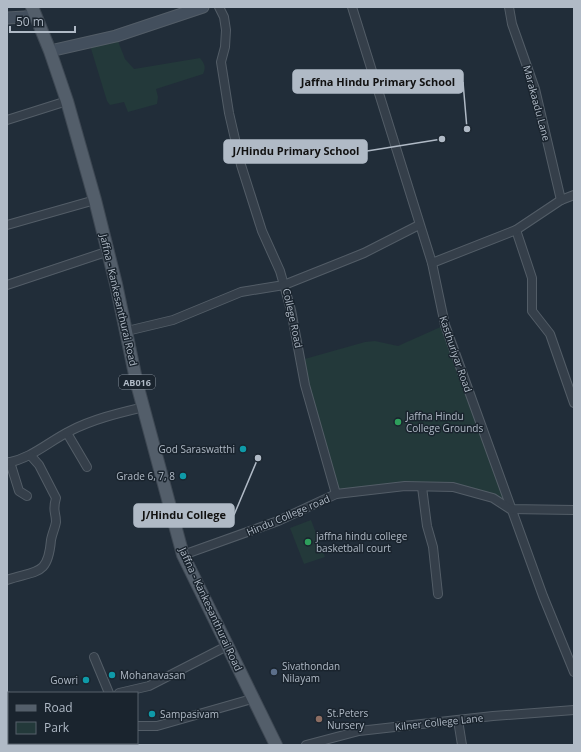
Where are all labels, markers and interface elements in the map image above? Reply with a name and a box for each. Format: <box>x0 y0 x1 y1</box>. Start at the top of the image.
scale bar <box>10 8 75 34</box>
text: 50 m <box>16 13 44 30</box>
street label: Marakaadu Lane <box>520 64 554 143</box>
callout: Jaffna Hindu Primary School <box>293 70 463 93</box>
text: Jaffna Hindu Primary School <box>300 74 455 89</box>
callout: J/Hindu Primary School <box>224 140 367 163</box>
text: J/Hindu Primary School <box>232 143 359 158</box>
street label: Jaffna - Kankesanthurai Road <box>97 232 141 367</box>
street label: College Road <box>280 287 306 349</box>
street label: Kasthuriyar Road <box>436 314 476 394</box>
road number: AB016 <box>119 375 155 389</box>
place label: Jaffna Hindu College Grounds <box>405 409 483 435</box>
marker: Jaffna Hindu College Grounds <box>393 417 403 427</box>
place label: God Saraswatthi <box>158 442 235 456</box>
marker: God Saraswatthi <box>238 444 248 454</box>
place label: Grade 6, 7, 8 <box>116 469 175 483</box>
marker: Grade 6, 7, 8 <box>178 471 188 481</box>
street label: Hindu College road <box>244 491 332 539</box>
callout: J/Hindu College <box>134 504 234 527</box>
text: J/Hindu College <box>141 507 226 522</box>
place label: jaffna hindu college basketball court <box>315 529 408 555</box>
marker: jaffna hindu college basketball court <box>303 537 313 547</box>
street label: Jaffna - Kankesanthurai Road <box>176 544 246 673</box>
place label: Sivathondan Nilayam <box>282 659 340 685</box>
marker: Sivathondan Nilayam <box>269 667 279 677</box>
place label: Mohanavasan <box>120 668 185 682</box>
marker: Mohanavasan <box>107 670 117 680</box>
place label: Gowri <box>50 673 78 687</box>
marker: Gowri <box>81 675 91 685</box>
legend <box>8 692 138 744</box>
text: Road <box>44 699 73 716</box>
place label: St.Peters Nursery <box>327 706 369 732</box>
place label: Sampasivam <box>160 707 219 721</box>
marker: Sampasivam <box>147 709 157 719</box>
street label: Kilner College Lane <box>394 710 484 734</box>
marker: St.Peters Nursery <box>314 714 324 724</box>
text: Park <box>44 719 70 736</box>

